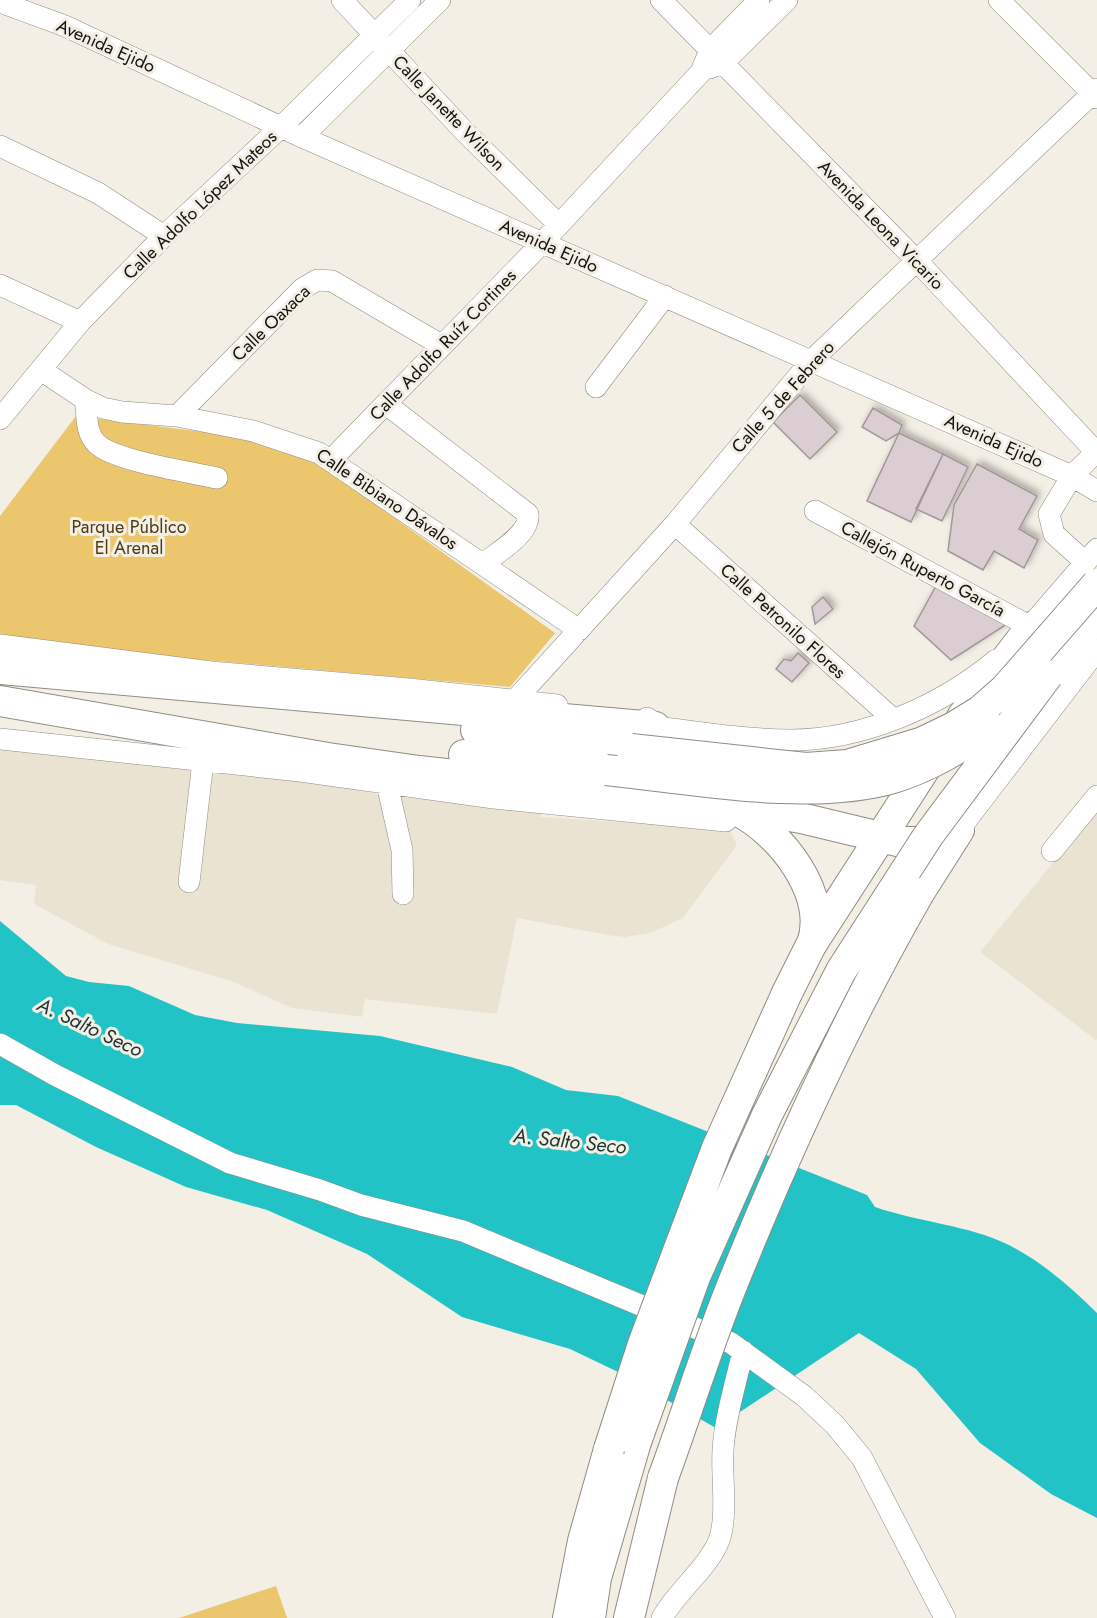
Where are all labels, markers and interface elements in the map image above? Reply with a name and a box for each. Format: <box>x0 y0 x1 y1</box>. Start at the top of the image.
street label: Avenida Ejido <box>53 13 160 79</box>
street label: Calle Janette Wilson <box>387 49 511 177</box>
street label: Calle Adolfo López Mateos <box>117 124 283 286</box>
street label: Avenida Leona Vicario <box>812 154 950 296</box>
street label: Avenida Ejido <box>496 213 603 279</box>
street label: Calle Adolfo Ruíz Cortines <box>364 263 522 427</box>
street label: Calle Oaxaca <box>226 279 316 367</box>
street label: Calle 5 de Febrero <box>725 335 841 459</box>
street label: Avenida Ejido <box>941 408 1048 474</box>
street label: Calle Bibiano Dávalos <box>311 442 463 556</box>
park label: Parque Público El Arenal <box>71 514 187 561</box>
street label: Callejón Ruperto García <box>836 515 1010 623</box>
street label: Calle Petronilo Flores <box>714 557 852 685</box>
water label: A. Salto Seco <box>31 990 148 1065</box>
water label: A. Salto Seco <box>511 1121 628 1162</box>

